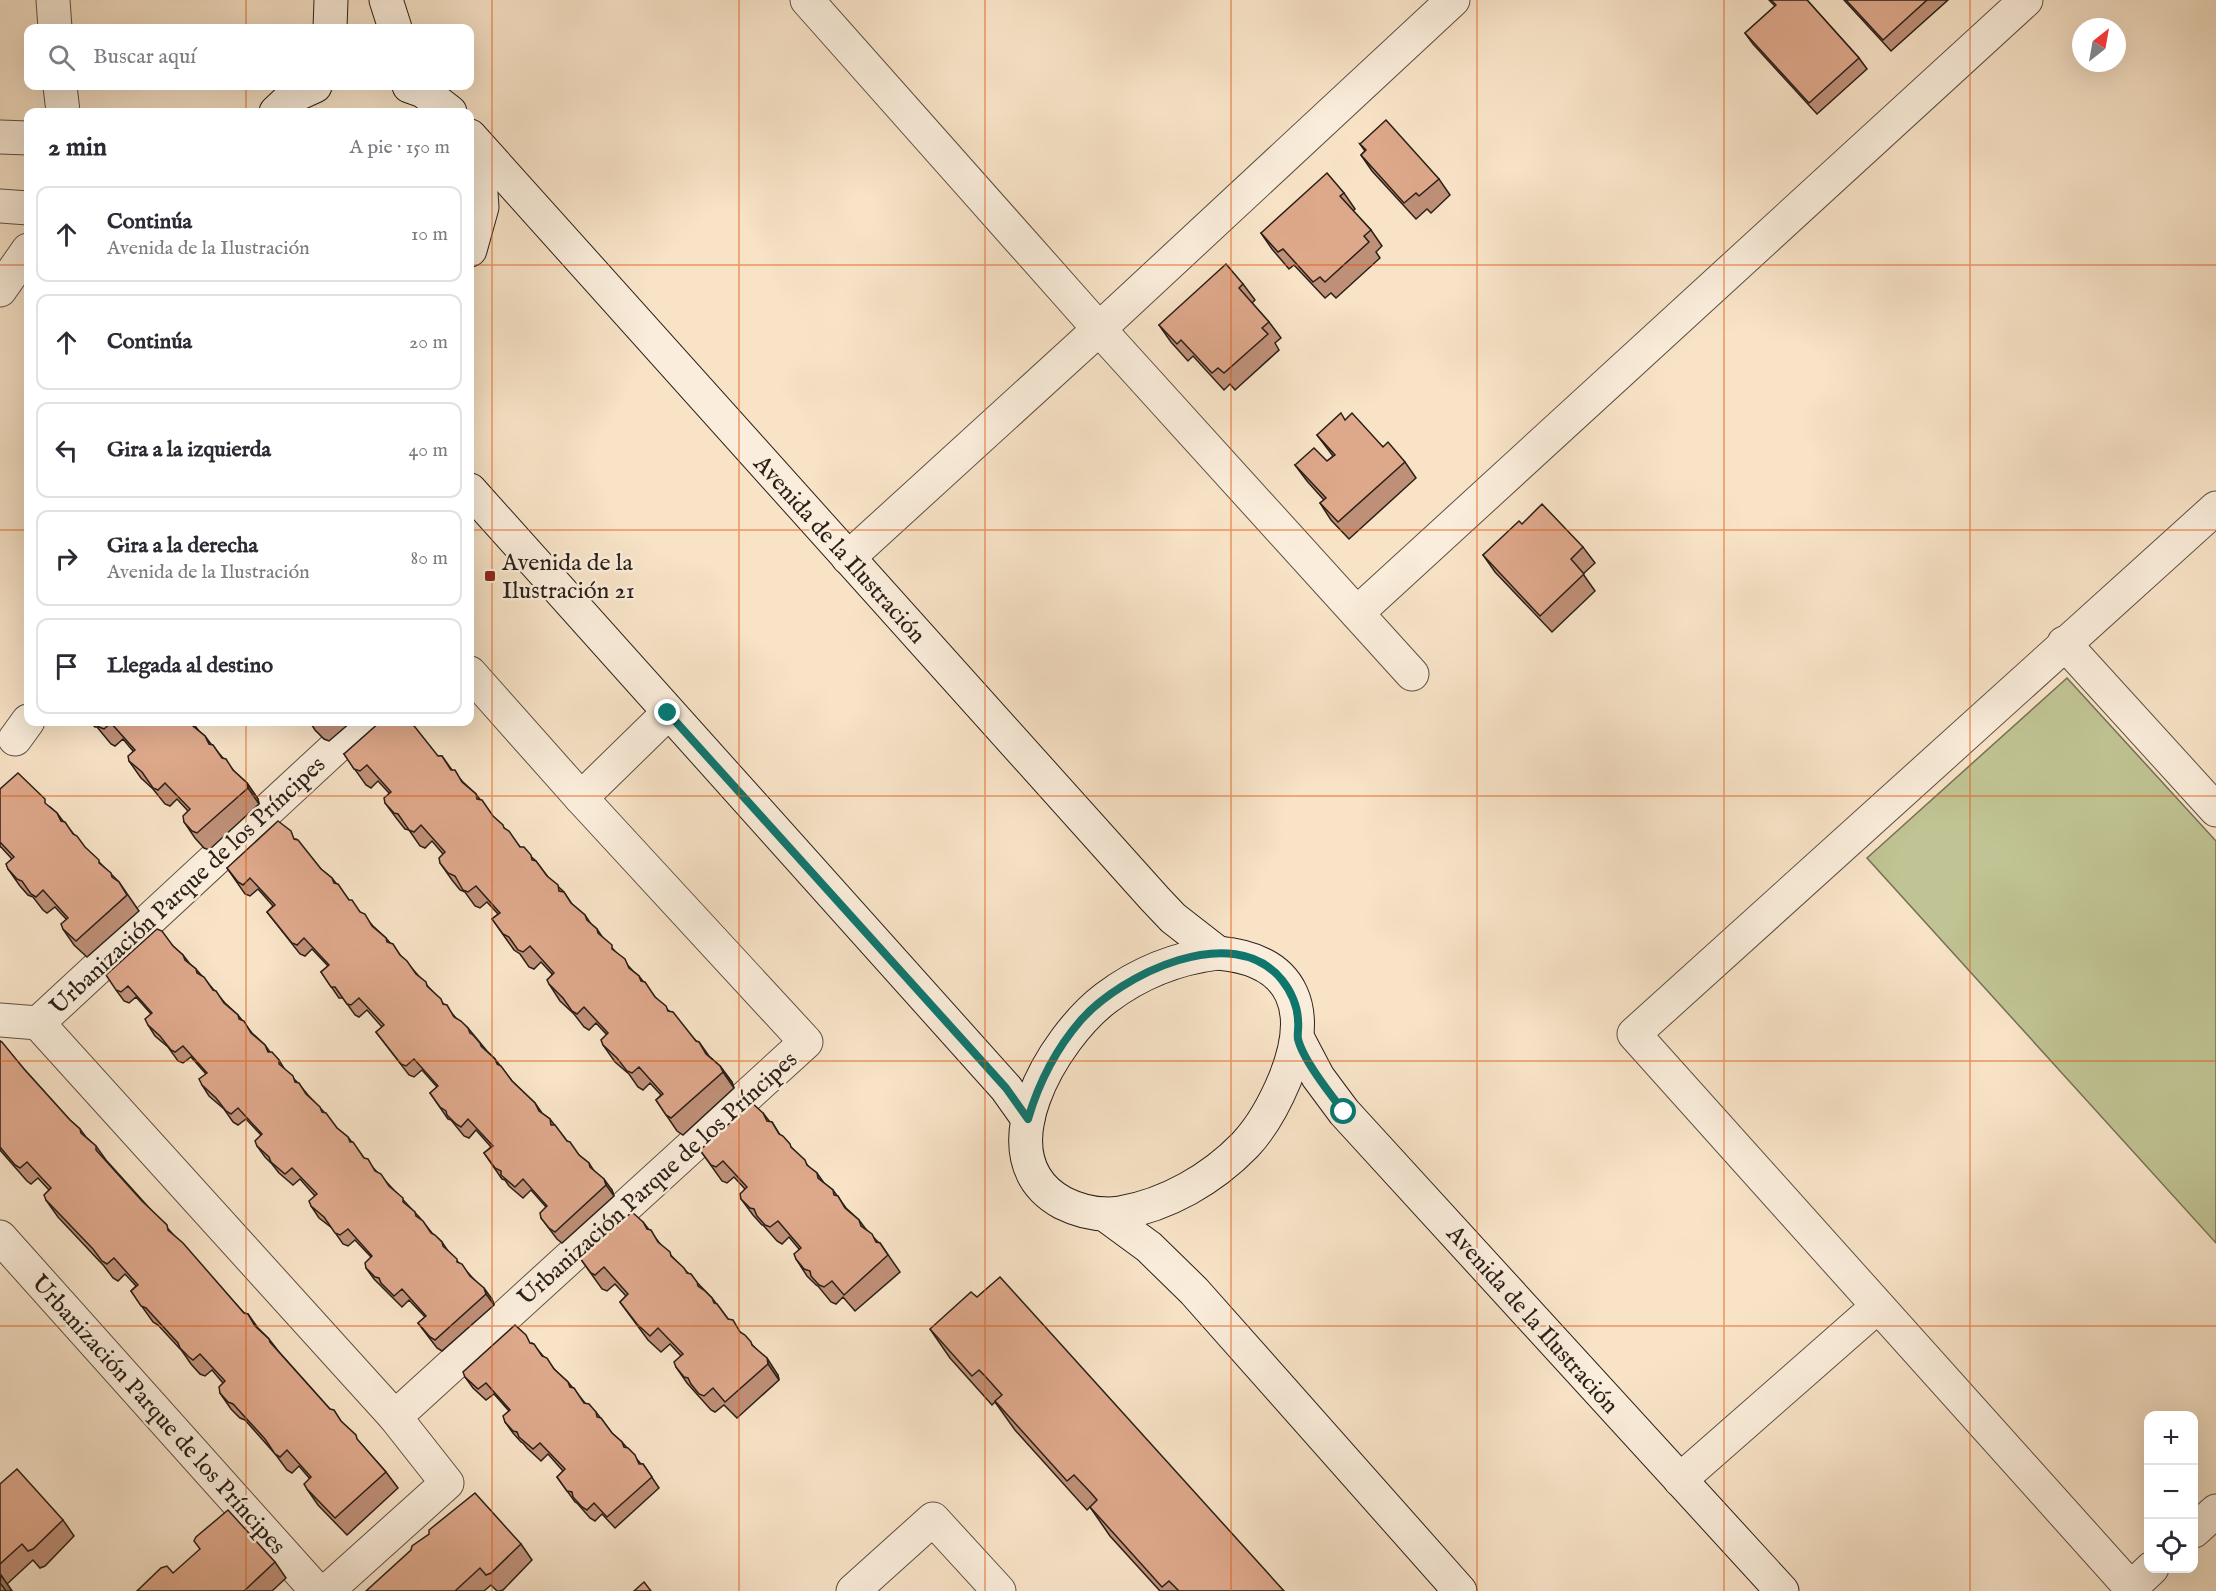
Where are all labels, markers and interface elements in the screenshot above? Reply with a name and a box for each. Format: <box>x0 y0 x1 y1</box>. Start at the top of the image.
north arrow <box>2072 18 2126 72</box>
search box <box>24 24 474 90</box>
icon: search <box>45 41 78 74</box>
text: Buscar aquí <box>93 43 196 71</box>
text: 2 min <box>48 131 107 164</box>
text: A pie · 150 m <box>350 135 450 160</box>
text: Continúa <box>107 208 192 236</box>
icon: ahead <box>50 218 83 251</box>
text: 10 m <box>411 222 448 247</box>
text: Avenida de la Ilustración <box>107 236 310 261</box>
icon: ahead <box>50 326 83 359</box>
text: Continúa <box>107 328 192 356</box>
text: 20 m <box>409 330 448 355</box>
icon: left <box>50 434 83 467</box>
text: Gira a la izquierda <box>107 436 271 464</box>
text: 40 m <box>409 438 448 463</box>
street label: Avenida de la Ilustración <box>745 448 932 651</box>
text: Gira a la derecha <box>107 532 258 560</box>
icon: right <box>50 542 83 575</box>
text: 80 m <box>411 546 448 571</box>
place label: Avenida de la Ilustración 21 <box>501 548 635 607</box>
text: Avenida de la Ilustración <box>107 560 310 585</box>
marker: Avenida de la Ilustración 21 <box>483 569 497 583</box>
icon: arrive <box>50 650 83 683</box>
text: Llegada al destino <box>107 652 273 680</box>
route end <box>654 699 680 725</box>
street label: Urbanización Parque de los Príncipes <box>43 750 333 1022</box>
street label: Urbanización Parque de los Príncipes <box>511 1045 805 1313</box>
route start <box>1330 1098 1356 1124</box>
street label: Avenida de la Ilustración <box>1438 1218 1625 1421</box>
street label: Urbanización Parque de los Príncipes <box>24 1268 292 1562</box>
map controls <box>2144 1411 2198 1573</box>
button: + <box>2144 1411 2198 1465</box>
button: − <box>2144 1465 2198 1519</box>
button: locate <box>2144 1519 2198 1573</box>

